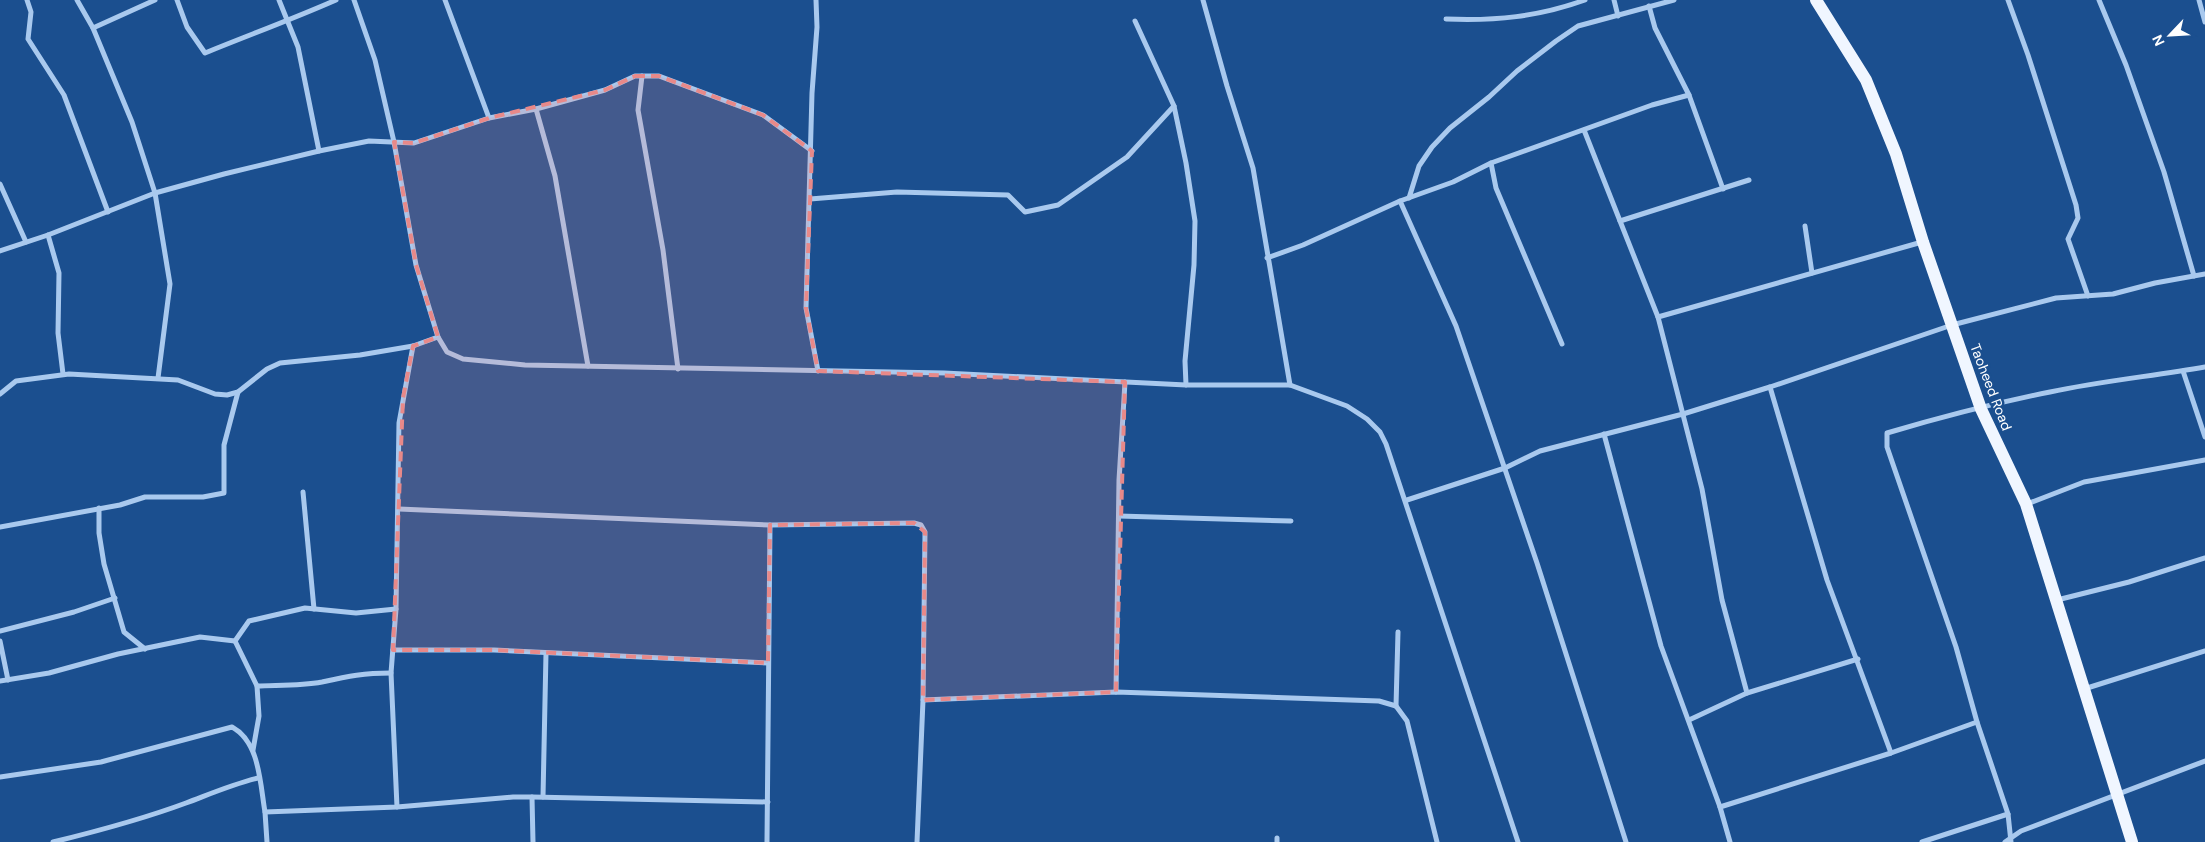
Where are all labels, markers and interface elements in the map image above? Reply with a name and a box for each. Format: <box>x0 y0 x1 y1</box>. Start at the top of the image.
north arrow <box>2145 10 2195 60</box>
text: N <box>2148 32 2169 49</box>
street label: Taoheed Road <box>1966 341 2016 433</box>

